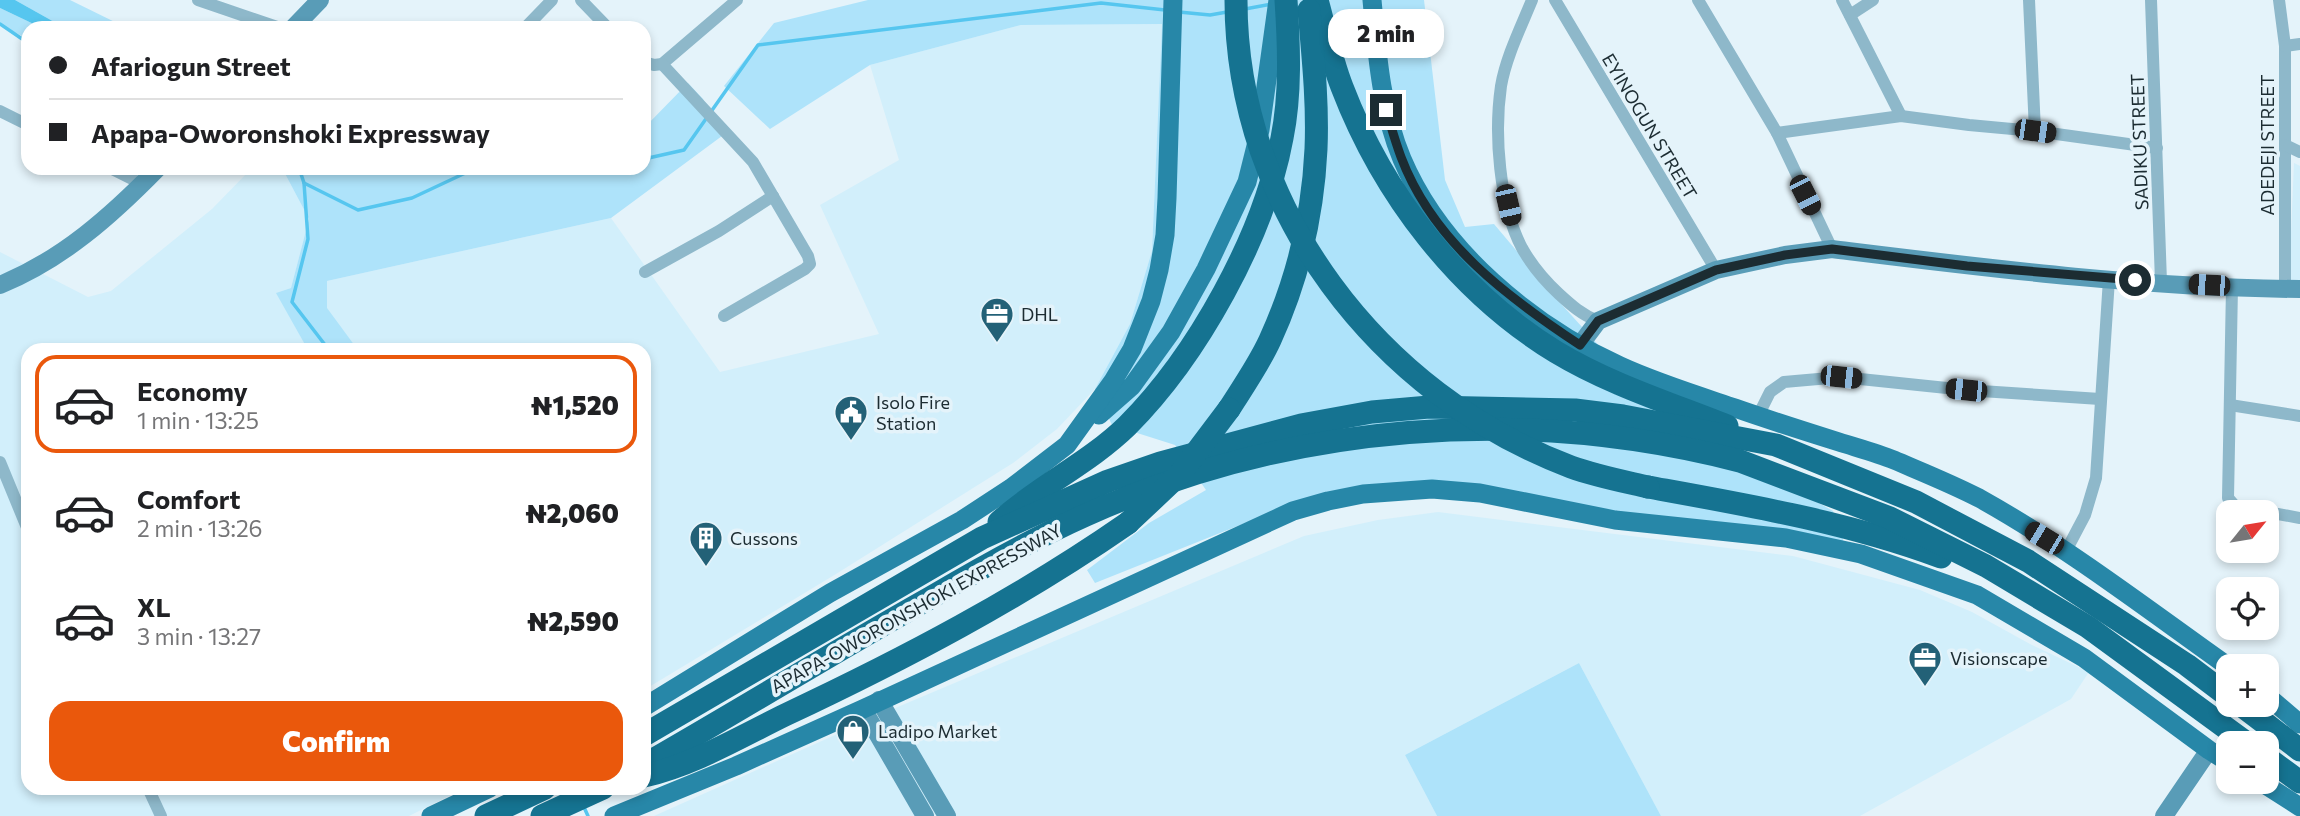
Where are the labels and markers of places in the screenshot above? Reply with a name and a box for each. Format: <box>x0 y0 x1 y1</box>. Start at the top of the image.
office icon: DHL <box>978 295 1016 344</box>
place label: DHL <box>1021 303 1058 325</box>
place label: Isolo Fire Station <box>876 391 950 434</box>
public building icon: Isolo Fire Station <box>832 393 870 442</box>
building icon: Cussons <box>687 519 725 568</box>
place label: Cussons <box>730 527 798 549</box>
office icon: Visionscape <box>1906 639 1944 688</box>
place label: Visionscape <box>1950 647 2048 669</box>
shop icon: Ladipo Market <box>834 712 872 761</box>
place label: Ladipo Market <box>878 720 997 742</box>

